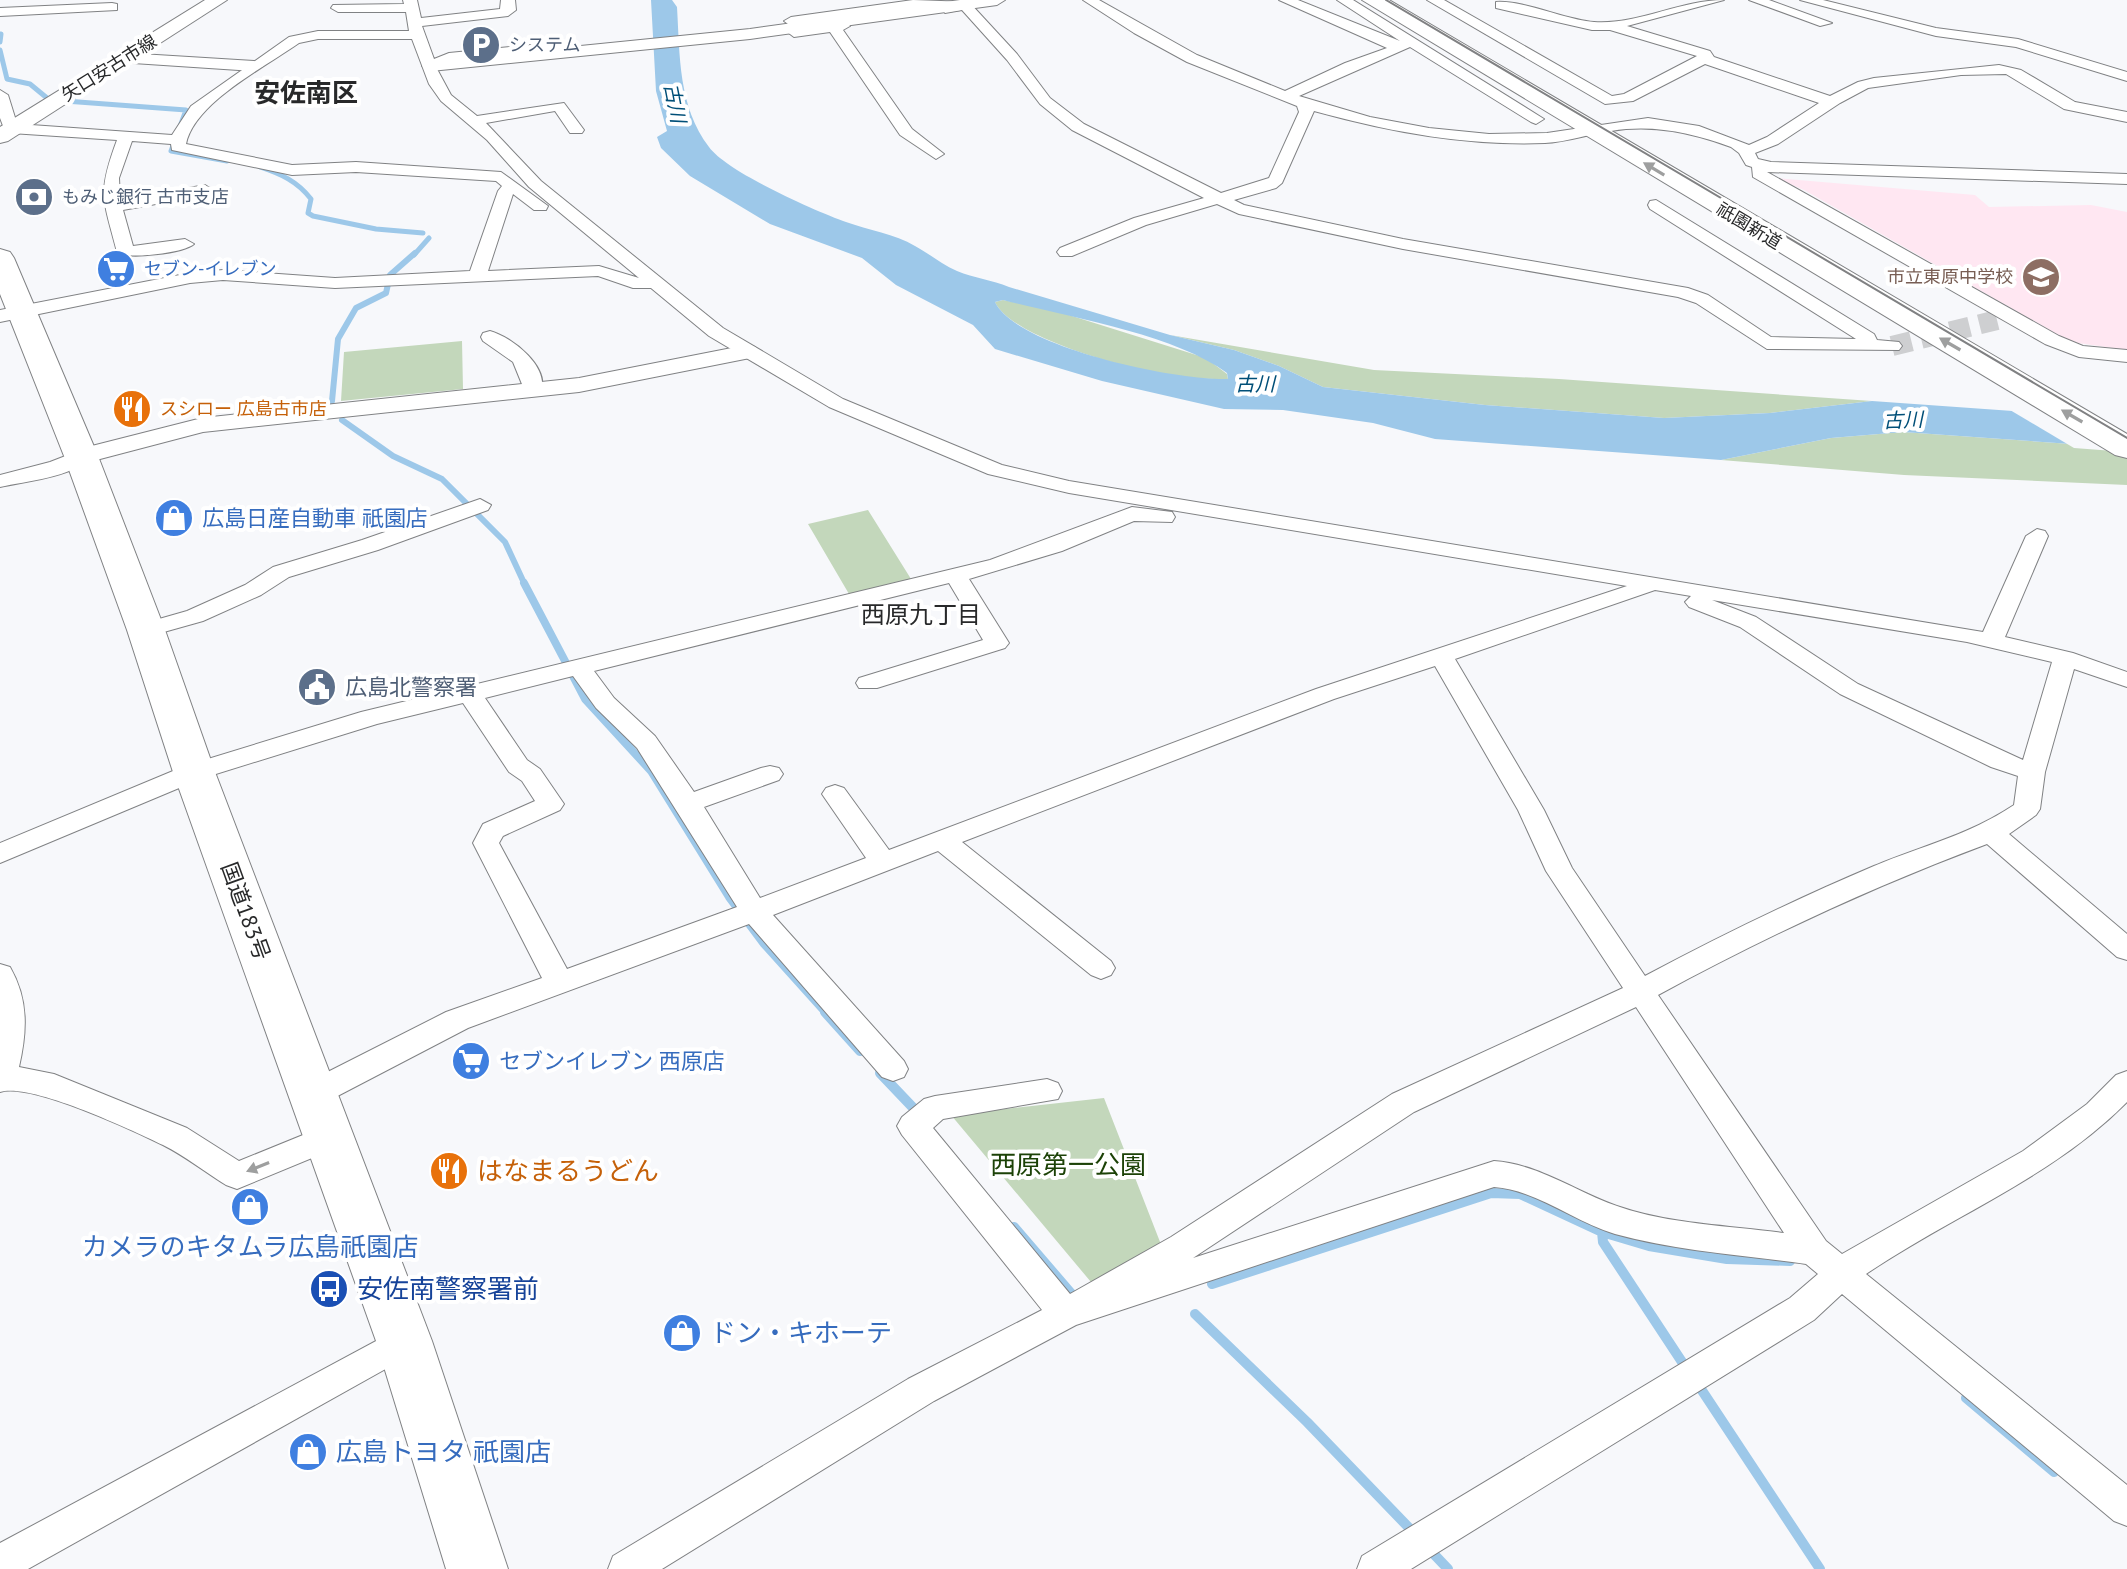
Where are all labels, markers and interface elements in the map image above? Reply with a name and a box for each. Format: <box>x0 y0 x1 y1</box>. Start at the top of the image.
parking icon: システム <box>460 24 502 66</box>
street label: 矢口安古市線 <box>57 29 161 106</box>
place label: システム <box>509 33 580 56</box>
district label: 安佐南区 <box>254 76 358 109</box>
water label: 古川 <box>658 81 692 127</box>
one-way arrow <box>1643 162 1665 176</box>
bank icon: もみじ銀行 古市支店 <box>13 176 55 218</box>
place label: もみじ銀行 古市支店 <box>62 185 229 208</box>
street label: 祇園新道 <box>1712 197 1786 254</box>
supermarket icon: セブン-イレブン <box>95 248 137 290</box>
school or university icon: 市立東原中学校 <box>2020 256 2062 298</box>
place label: セブン-イレブン <box>144 257 276 280</box>
place label: 市立東原中学校 <box>1887 265 2013 288</box>
one-way arrow <box>1939 337 1961 351</box>
water label: 古川 <box>1235 371 1277 397</box>
restaurant icon: スシロー 広島古市店 <box>111 388 153 430</box>
place label: スシロー 広島古市店 <box>160 397 327 420</box>
water label: 古川 <box>1883 406 1925 434</box>
one-way arrow <box>2061 409 2083 423</box>
shop icon: 広島日産自動車 祇園店 <box>153 497 195 539</box>
place label: 広島日産自動車 祇園店 <box>202 504 428 532</box>
district label: 西原九丁目 <box>861 599 981 630</box>
public building icon: 広島北警察署 <box>296 666 338 708</box>
place label: 広島北警察署 <box>345 673 477 701</box>
street label: 国道183号 <box>215 858 277 964</box>
supermarket icon: セブンイレブン 西原店 <box>450 1040 492 1082</box>
place label: セブンイレブン 西原店 <box>499 1047 725 1075</box>
park label: 西原第一公園 <box>990 1148 1146 1181</box>
restaurant icon: はなまるうどん <box>428 1150 470 1192</box>
place label: はなまるうどん <box>477 1154 659 1187</box>
one-way arrow <box>246 1160 270 1173</box>
shop icon: カメラのキタムラ広島祇園店 <box>229 1186 271 1228</box>
place label: カメラのキタムラ広島祇園店 <box>82 1230 418 1263</box>
bus stop icon: 安佐南警察署前 <box>308 1268 350 1310</box>
place label: 安佐南警察署前 <box>357 1272 539 1305</box>
shop icon: ドン・キホーテ <box>661 1312 703 1354</box>
place label: ドン・キホーテ <box>710 1316 892 1349</box>
shop icon: 広島トヨタ 祇園店 <box>287 1431 329 1473</box>
place label: 広島トヨタ 祇園店 <box>336 1435 551 1468</box>

